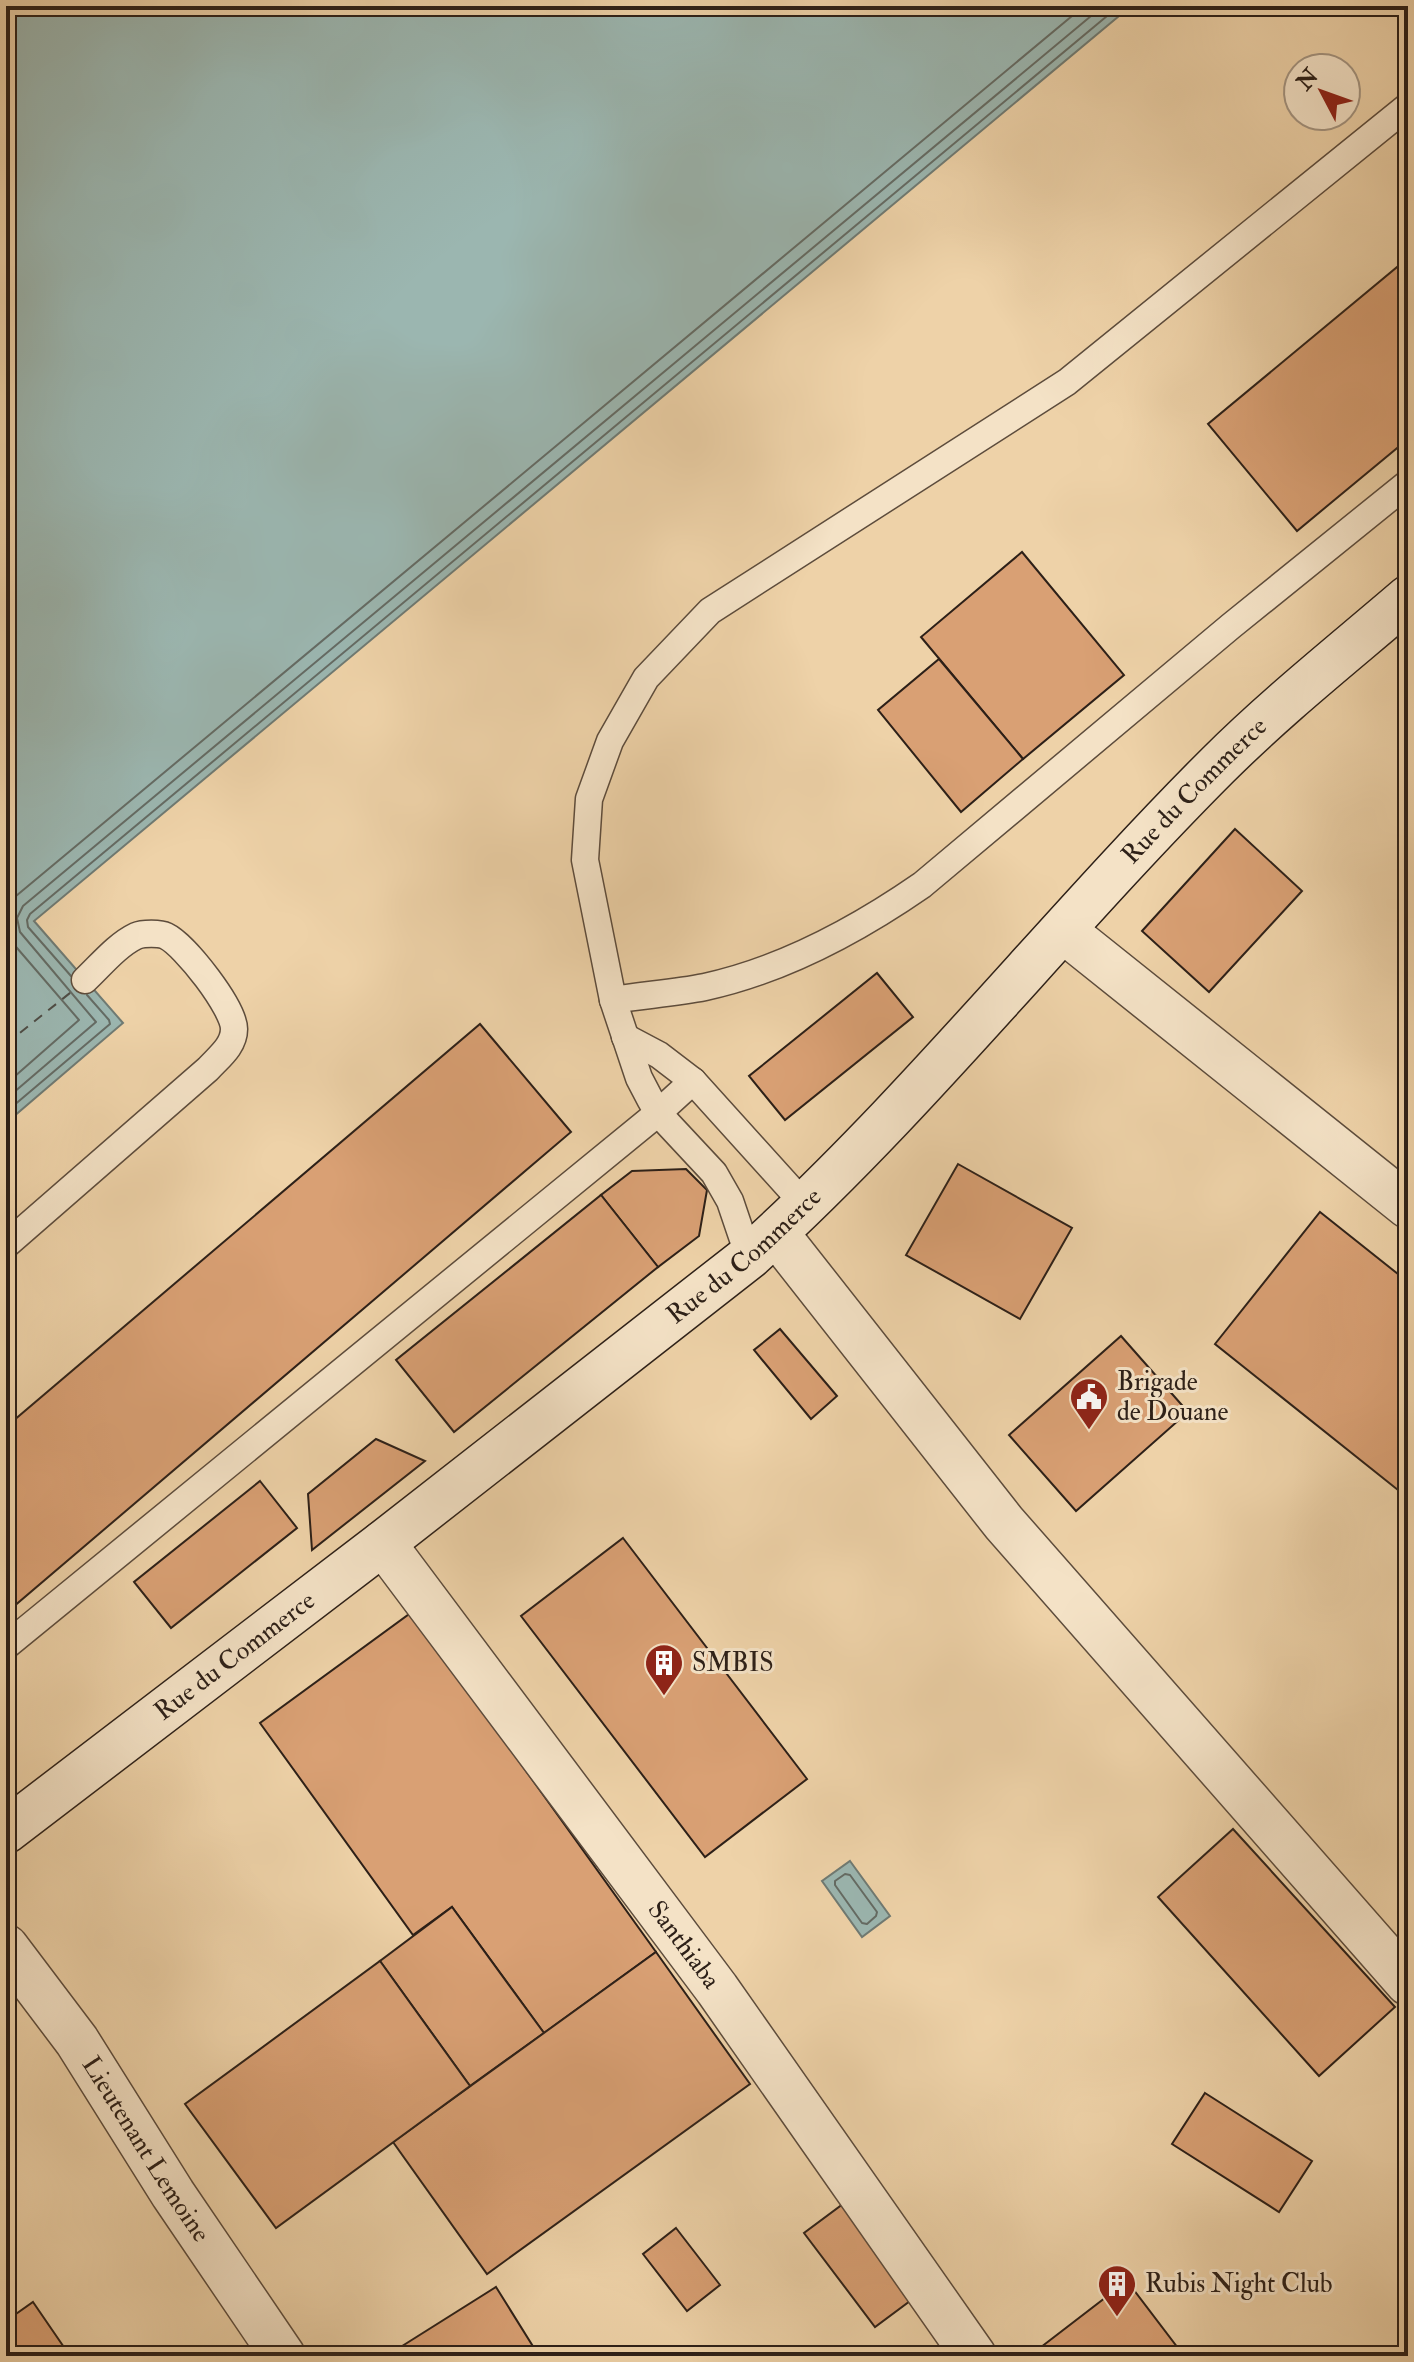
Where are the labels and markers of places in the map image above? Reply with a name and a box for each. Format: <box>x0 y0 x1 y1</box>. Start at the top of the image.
place label: Brigade de Douane <box>1117 1366 1228 1428</box>
public building icon: Brigade de Douane <box>1068 1376 1110 1431</box>
building icon: SMBIS <box>643 1642 685 1697</box>
place label: SMBIS <box>692 1647 774 1679</box>
building icon: Rubis Night Club <box>1096 2263 1138 2318</box>
place label: Rubis Night Club <box>1145 2268 1333 2300</box>

